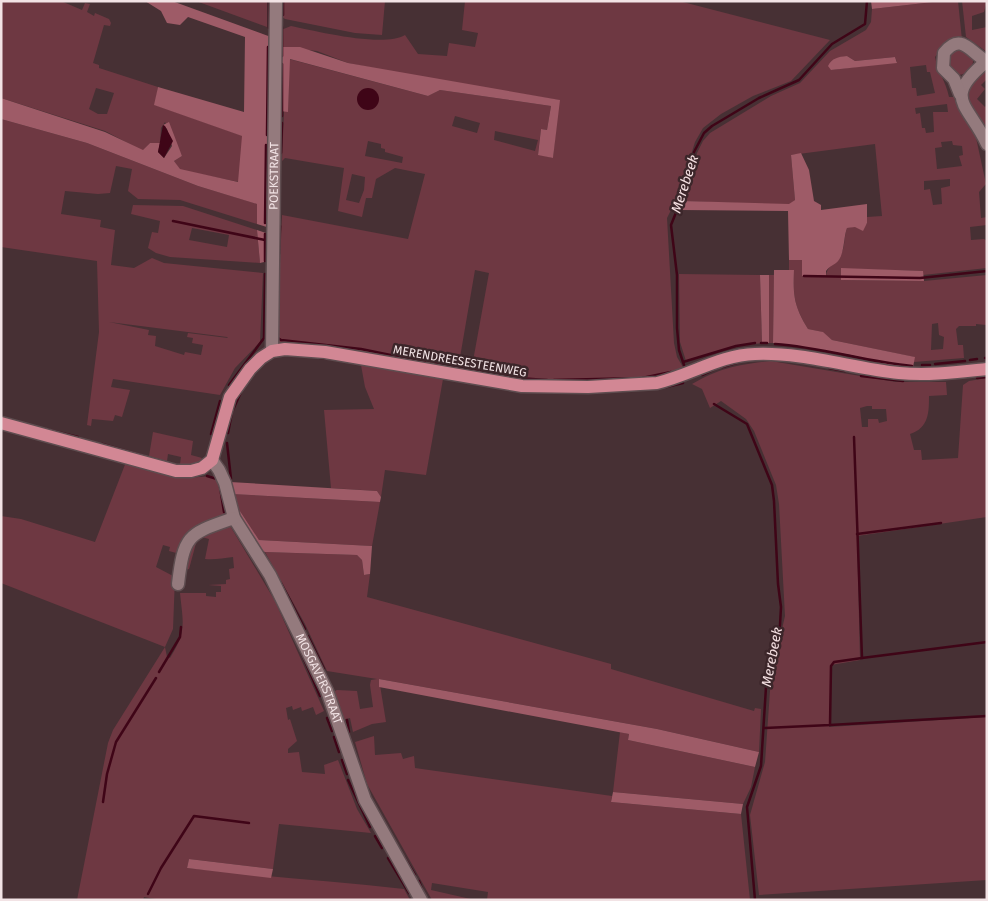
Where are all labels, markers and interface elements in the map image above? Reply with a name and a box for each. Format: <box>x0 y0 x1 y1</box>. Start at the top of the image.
street label: POEKSTRAAT <box>267 141 281 210</box>
water label: Merebeek <box>668 152 703 215</box>
street label: MERENDREESESTEENWEG <box>392 342 528 380</box>
water label: Merebeek <box>758 625 786 688</box>
street label: MOSGAVERSTRAAT <box>293 631 345 727</box>

